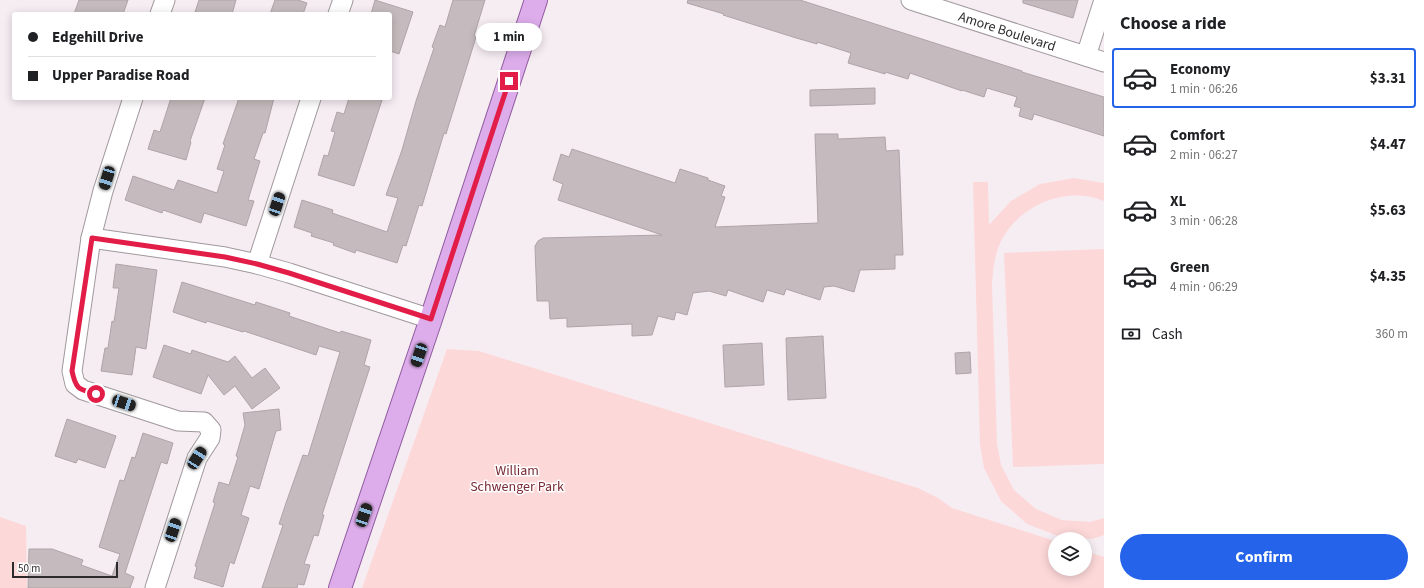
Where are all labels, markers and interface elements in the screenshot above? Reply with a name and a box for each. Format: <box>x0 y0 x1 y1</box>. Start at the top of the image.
street label: Amore Boulevard <box>956 7 1058 57</box>
text: Choose a ride <box>1120 11 1226 36</box>
callout: 1 min <box>476 23 542 51</box>
text: Edgehill Drive <box>52 27 144 48</box>
text: 1 min <box>493 28 525 46</box>
text: Economy <box>1170 59 1231 80</box>
icon: car <box>1122 60 1158 96</box>
text: Upper Paradise Road <box>52 65 190 86</box>
text: $3.31 <box>1370 68 1406 89</box>
route end <box>500 72 518 90</box>
text: 1 min · 06:26 <box>1170 80 1238 98</box>
text: Comfort <box>1170 125 1225 146</box>
icon: car <box>1122 126 1158 162</box>
text: $4.47 <box>1370 134 1406 155</box>
text: 2 min · 06:27 <box>1170 146 1238 164</box>
car <box>98 165 116 191</box>
car <box>268 191 286 217</box>
text: XL <box>1170 191 1186 212</box>
icon: car <box>1122 192 1158 228</box>
text: $5.63 <box>1370 200 1406 221</box>
text: 3 min · 06:28 <box>1170 212 1238 230</box>
text: Green <box>1170 257 1210 278</box>
icon: car <box>1122 258 1158 294</box>
text: $4.35 <box>1370 266 1406 287</box>
text: 4 min · 06:29 <box>1170 278 1238 296</box>
icon: cash <box>1120 323 1142 345</box>
text: Cash <box>1152 324 1183 345</box>
text: 360 m <box>1375 325 1408 343</box>
car <box>409 342 429 368</box>
route start <box>87 385 105 403</box>
car <box>111 394 137 412</box>
car <box>185 445 209 471</box>
park label: William Schwenger Park <box>470 461 564 497</box>
car <box>354 502 374 528</box>
car <box>164 517 182 543</box>
map controls <box>1048 532 1092 576</box>
button: layers <box>1048 532 1092 576</box>
button: Confirm <box>1120 534 1408 580</box>
scale bar <box>12 560 118 579</box>
text: 50 m <box>18 561 40 576</box>

